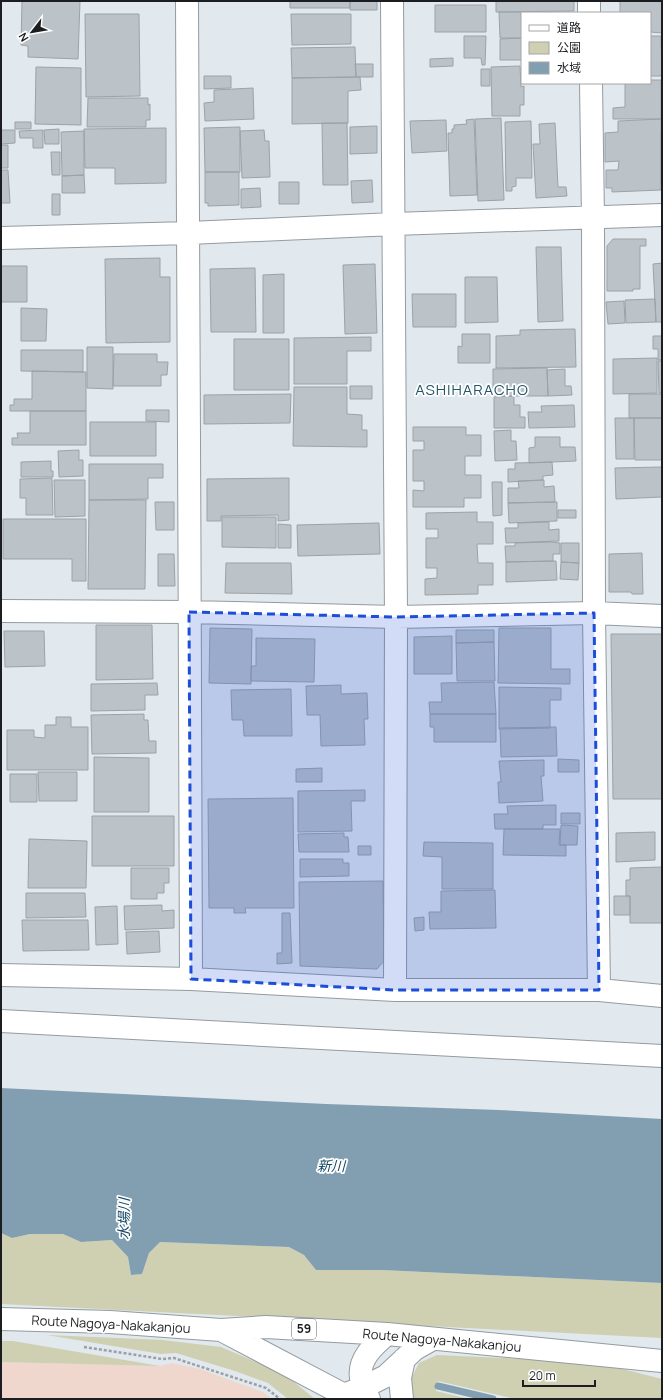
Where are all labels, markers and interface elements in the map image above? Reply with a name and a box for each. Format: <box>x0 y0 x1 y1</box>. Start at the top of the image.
north arrow <box>12 12 52 52</box>
legend <box>521 12 651 84</box>
text: 道路 <box>557 19 581 36</box>
text: N <box>14 30 31 45</box>
text: 公園 <box>557 39 581 56</box>
text: 水域 <box>557 59 581 76</box>
district label: ASHIHARACHO <box>415 379 529 400</box>
water label: 新川 <box>317 1156 347 1175</box>
water label: 水場川 <box>114 1196 133 1240</box>
street label: Route Nagoya-Nakakanjou <box>31 1311 191 1337</box>
road number: 59 <box>292 1319 316 1339</box>
street label: Route Nagoya-Nakakanjou <box>362 1324 522 1356</box>
scale bar <box>523 1362 595 1388</box>
text: 20 m <box>529 1367 556 1384</box>

